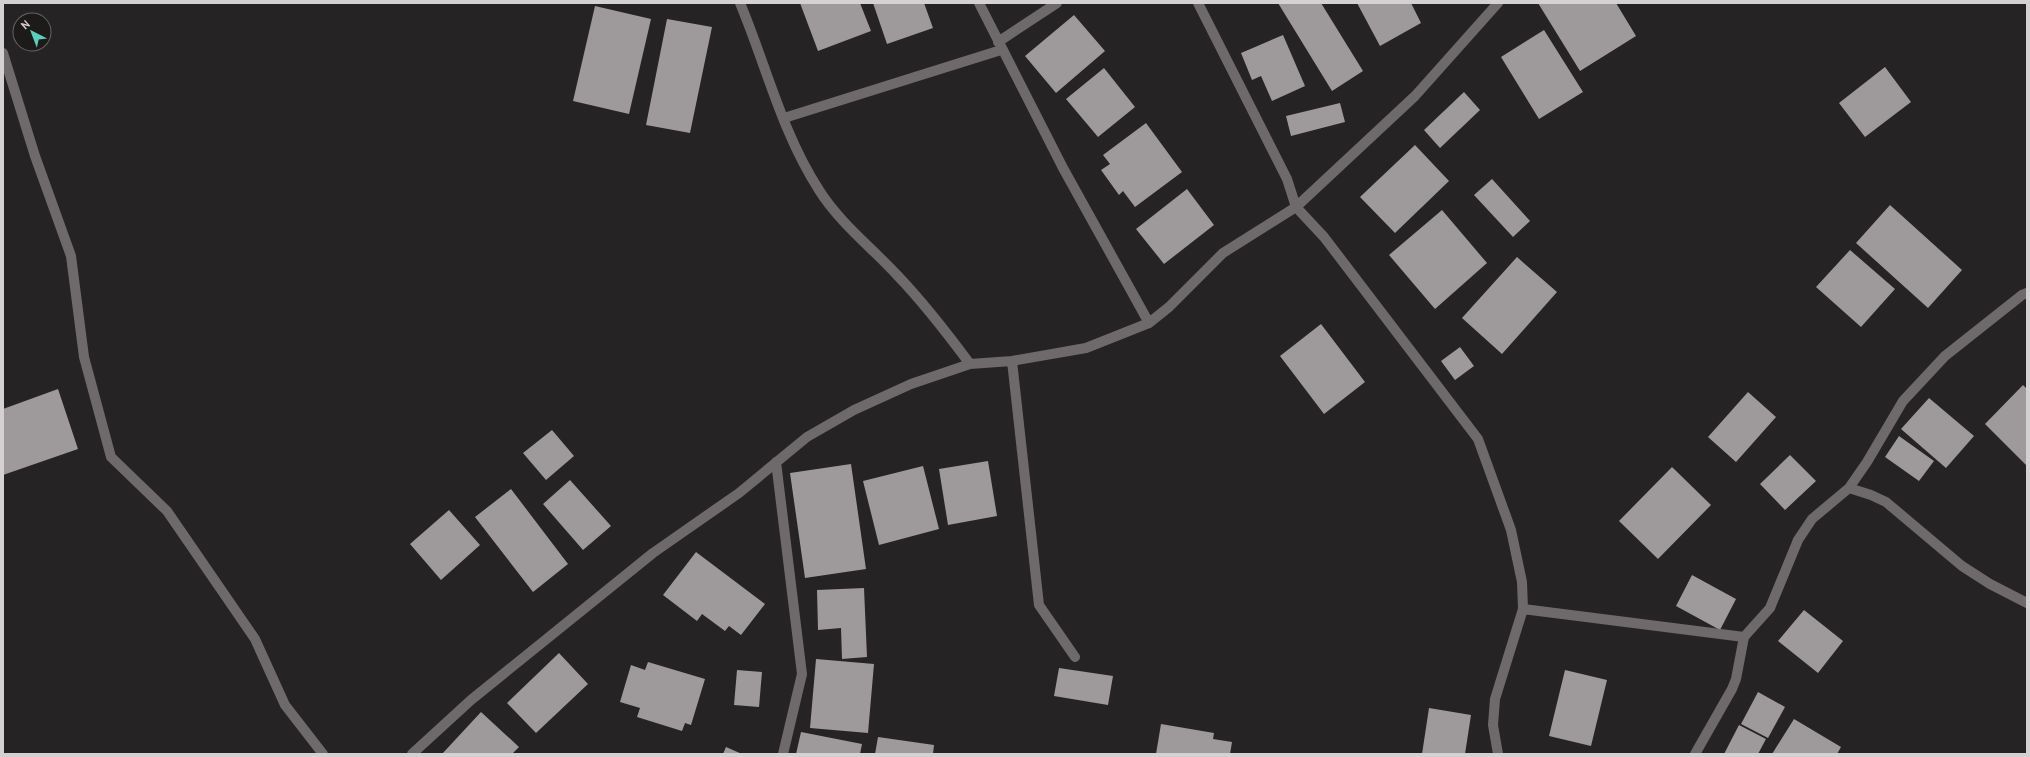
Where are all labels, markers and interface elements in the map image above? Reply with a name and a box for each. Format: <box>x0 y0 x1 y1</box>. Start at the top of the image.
north arrow <box>12 12 52 52</box>
text: N <box>18 17 33 32</box>

